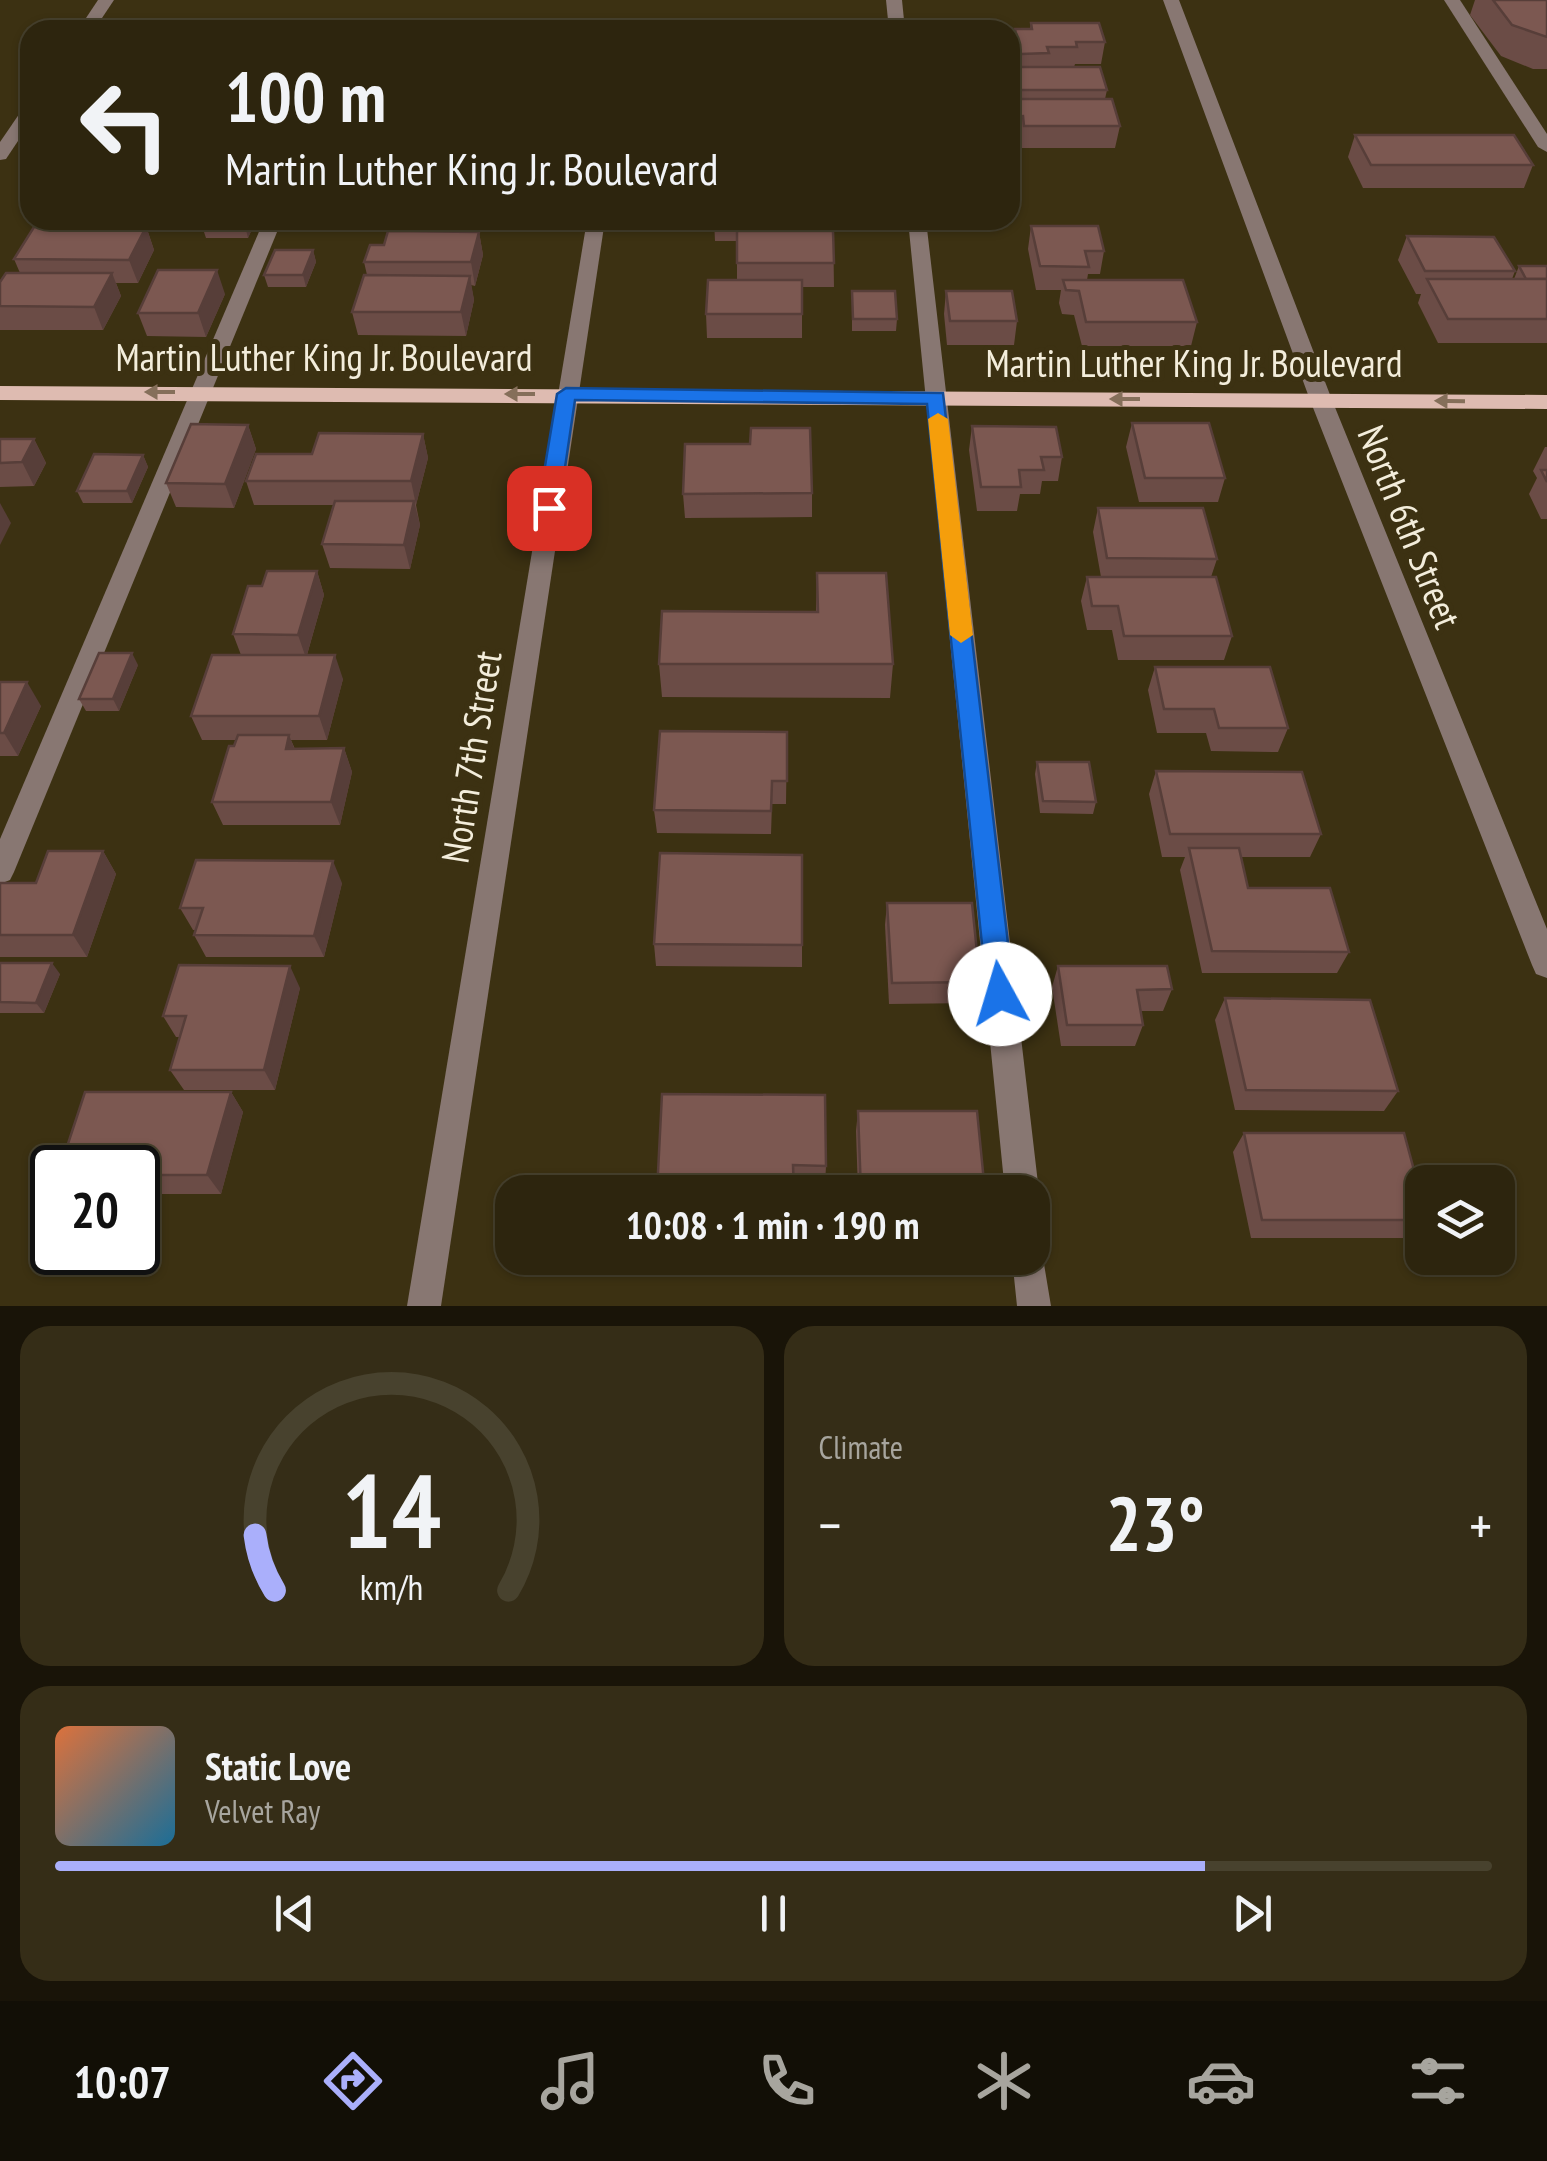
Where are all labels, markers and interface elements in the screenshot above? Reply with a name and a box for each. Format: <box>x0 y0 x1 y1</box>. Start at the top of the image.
text: 100 m <box>225 51 386 141</box>
icon: left <box>60 60 190 190</box>
text: Martin Luther King Jr. Boulevard <box>225 139 719 197</box>
street label: Martin Luther King Jr. Boulevard <box>116 332 532 381</box>
street label: Martin Luther King Jr. Boulevard <box>986 338 1402 387</box>
one-way arrow <box>143 384 175 400</box>
one-way arrow <box>503 386 535 402</box>
one-way arrow <box>1108 391 1140 407</box>
one-way arrow <box>1433 393 1465 409</box>
street label: North 6th Street <box>1348 418 1473 636</box>
pin <box>507 466 592 551</box>
icon: arrive <box>522 481 577 536</box>
street label: North 7th Street <box>430 647 512 866</box>
position arrow <box>948 942 1052 1046</box>
speed limit sign: 20 <box>30 1145 160 1275</box>
map controls <box>1405 1165 1515 1275</box>
button: layers <box>1405 1165 1515 1275</box>
text: 10:08 · 1 min · 190 m <box>626 1200 919 1249</box>
text: Climate <box>819 1426 903 1468</box>
text: 14 <box>342 1442 441 1577</box>
text: 23° <box>1106 1475 1205 1572</box>
text: − <box>819 1489 841 1560</box>
text: + <box>1469 1489 1492 1560</box>
text: km/h <box>360 1564 423 1610</box>
text: Static Love <box>205 1741 351 1790</box>
text: Velvet Ray <box>205 1790 320 1832</box>
icon: previous <box>267 1886 322 1941</box>
icon: pause <box>746 1886 801 1941</box>
icon: next <box>1225 1886 1280 1941</box>
icon: directions <box>318 2046 388 2116</box>
icon: music <box>535 2046 605 2116</box>
icon: phone <box>752 2046 822 2116</box>
icon: climate <box>969 2046 1039 2116</box>
icon: car <box>1186 2046 1256 2116</box>
icon: filters <box>1403 2046 1473 2116</box>
text: 10:07 <box>74 2052 171 2110</box>

